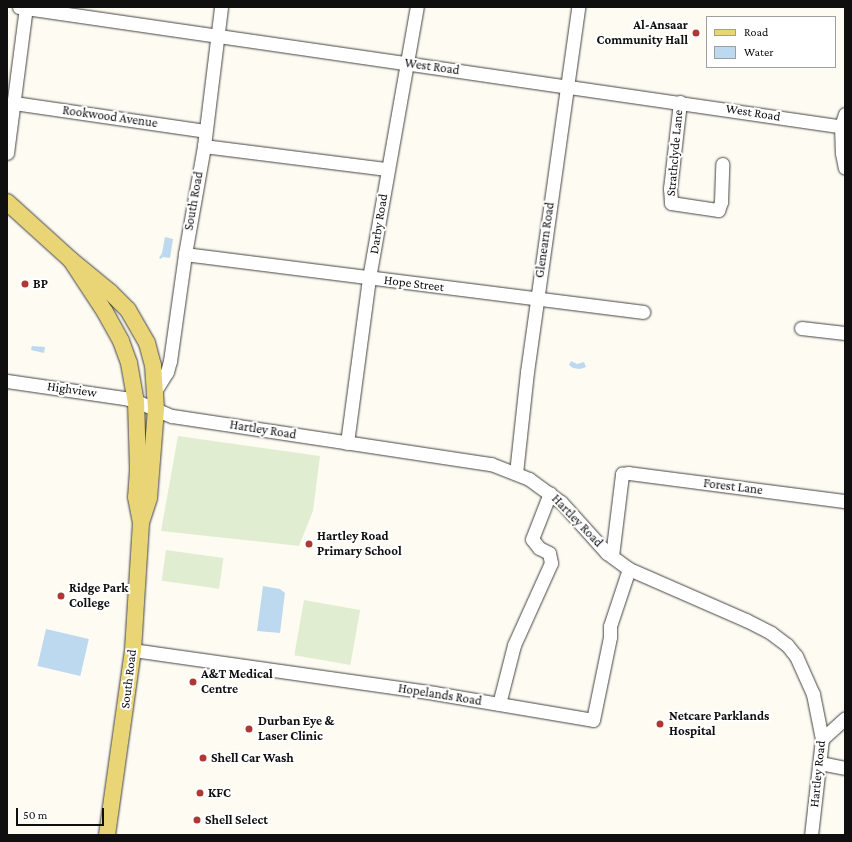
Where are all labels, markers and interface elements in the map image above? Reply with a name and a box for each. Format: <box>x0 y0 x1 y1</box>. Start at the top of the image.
legend <box>706 16 836 68</box>
place label: Al-Ansaar Community Hall <box>597 18 688 49</box>
text: Road <box>744 25 768 39</box>
marker: Al-Ansaar Community Hall <box>691 28 701 38</box>
text: Water <box>744 45 773 59</box>
street label: West Road <box>404 55 460 79</box>
street label: West Road <box>724 101 782 125</box>
street label: Rookwood Avenue <box>61 103 159 131</box>
street label: Strathclyde Lane <box>663 109 687 197</box>
street label: South Road <box>181 170 207 232</box>
street label: Darby Road <box>367 193 391 255</box>
street label: Glenearn Road <box>532 201 558 279</box>
street label: Hope Street <box>383 273 445 295</box>
place label: BP <box>33 276 48 292</box>
marker: BP <box>20 279 30 289</box>
street label: Highview <box>46 379 98 401</box>
street label: Hartley Road <box>229 417 297 443</box>
street label: Forest Lane <box>702 476 764 498</box>
street label: Hartley Road <box>548 491 606 551</box>
place label: Hartley Road Primary School <box>317 529 402 560</box>
marker: Hartley Road Primary School <box>304 539 314 549</box>
place label: Ridge Park College <box>69 581 128 612</box>
marker: Ridge Park College <box>56 591 66 601</box>
street label: South Road <box>118 649 140 709</box>
place label: A&T Medical Centre <box>201 667 273 698</box>
marker: A&T Medical Centre <box>188 677 198 687</box>
street label: Hopelands Road <box>397 681 483 709</box>
place label: Netcare Parklands Hospital <box>669 709 769 740</box>
place label: Durban Eye & Laser Clinic <box>258 714 334 745</box>
marker: Netcare Parklands Hospital <box>654 718 666 730</box>
marker: Durban Eye & Laser Clinic <box>243 723 255 735</box>
street label: Hartley Road <box>807 740 829 808</box>
place label: Shell Car Wash <box>211 750 294 766</box>
marker: Shell Car Wash <box>198 753 208 763</box>
place label: KFC <box>208 785 231 801</box>
marker: KFC <box>195 788 205 798</box>
scale bar <box>18 800 106 826</box>
text: 50 m <box>23 808 47 822</box>
place label: Shell Select <box>205 812 268 828</box>
marker: Shell Select <box>192 815 202 825</box>

